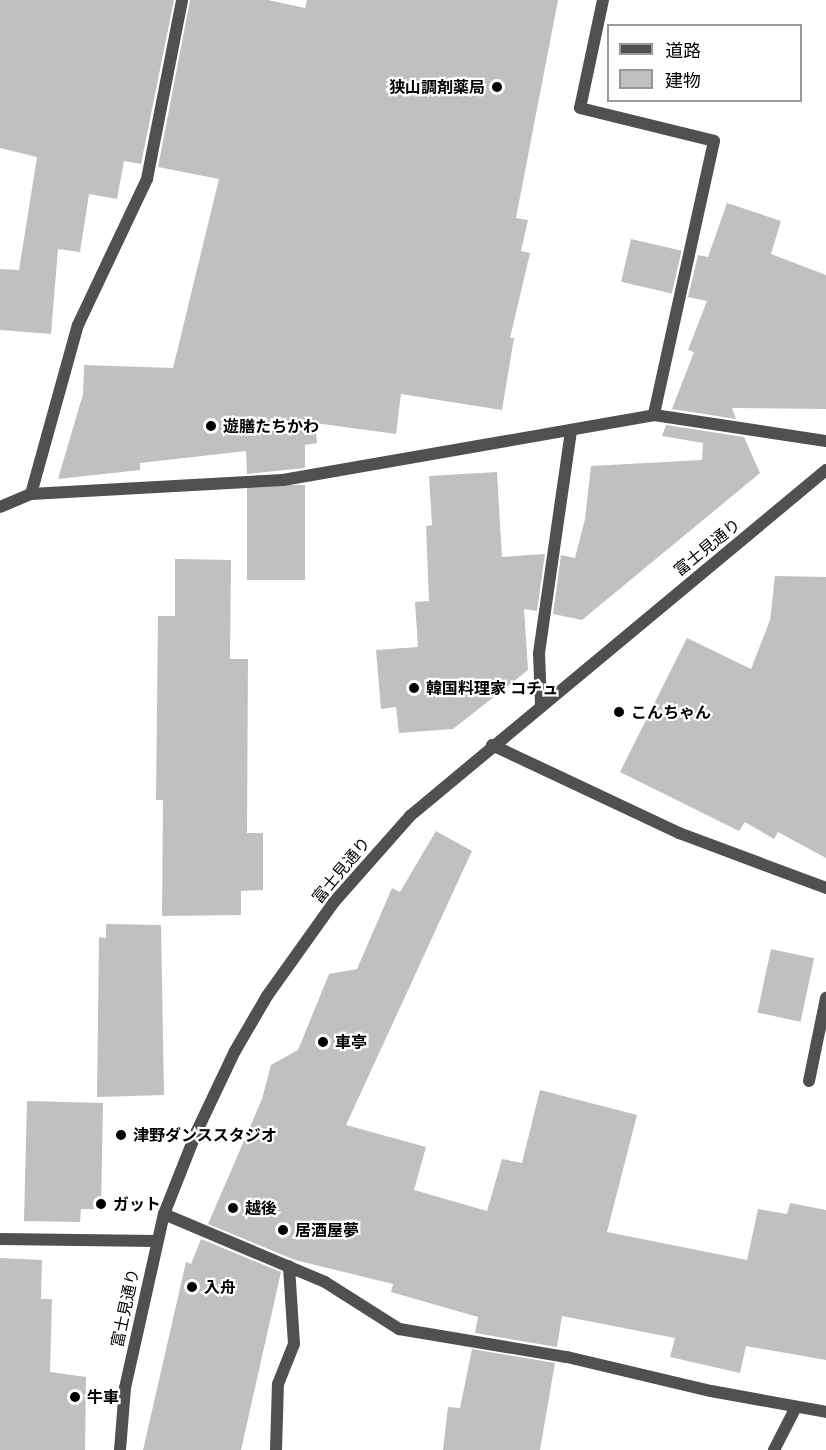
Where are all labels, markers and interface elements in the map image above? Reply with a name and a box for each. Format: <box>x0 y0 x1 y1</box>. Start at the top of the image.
legend <box>607 24 802 102</box>
text: 道路 <box>665 38 701 62</box>
text: 建物 <box>665 68 701 92</box>
place label: 狭山調剤薬局 <box>389 77 485 97</box>
marker: 狭山調剤薬局 <box>490 80 504 94</box>
place label: 遊膳たちかわ <box>223 416 319 436</box>
marker: 遊膳たちかわ <box>204 419 218 433</box>
street label: 富士見通り <box>670 514 744 580</box>
place label: 韓国料理家 コチュ <box>426 678 558 698</box>
marker: 韓国料理家 コチュ <box>407 681 421 695</box>
place label: こんちゃん <box>631 702 711 722</box>
marker: こんちゃん <box>612 705 626 719</box>
street label: 富士見通り <box>308 833 374 907</box>
place label: 車亭 <box>335 1032 367 1052</box>
marker: 車亭 <box>316 1035 330 1049</box>
place label: 津野ダンススタジオ <box>133 1125 277 1145</box>
marker: 津野ダンススタジオ <box>114 1128 128 1142</box>
place label: ガット <box>113 1194 161 1214</box>
marker: ガット <box>94 1197 108 1211</box>
place label: 越後 <box>245 1198 277 1218</box>
marker: 越後 <box>226 1201 240 1215</box>
place label: 居酒屋夢 <box>295 1220 359 1240</box>
marker: 居酒屋夢 <box>276 1223 290 1237</box>
street label: 富士見通り <box>107 1267 143 1349</box>
place label: 入舟 <box>204 1277 236 1297</box>
marker: 入舟 <box>185 1280 199 1294</box>
place label: 牛車 <box>87 1387 119 1407</box>
marker: 牛車 <box>68 1390 82 1404</box>

